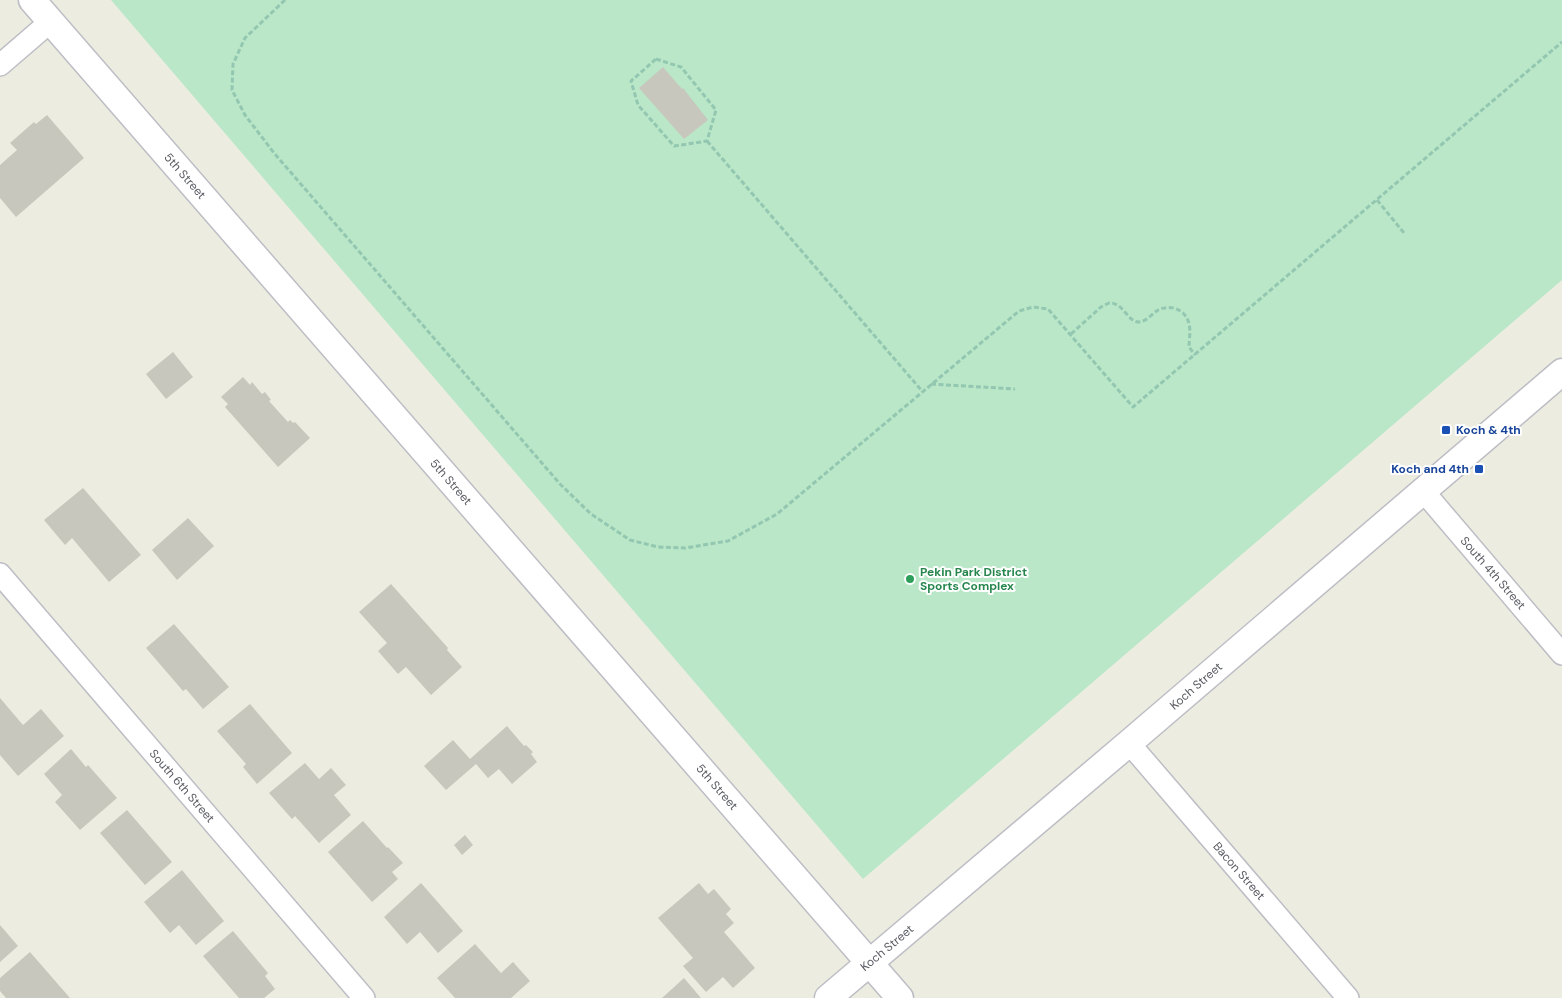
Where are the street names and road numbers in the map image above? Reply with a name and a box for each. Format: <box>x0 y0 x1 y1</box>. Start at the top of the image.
street label: 5th Street <box>161 150 210 203</box>
street label: 5th Street <box>427 456 476 509</box>
street label: South 4th Street <box>1457 533 1529 613</box>
street label: Koch Street <box>1166 659 1226 713</box>
street label: South 6th Street <box>146 746 218 826</box>
street label: 5th Street <box>693 761 742 814</box>
street label: Bacon Street <box>1209 839 1269 904</box>
street label: Koch Street <box>857 921 917 975</box>

